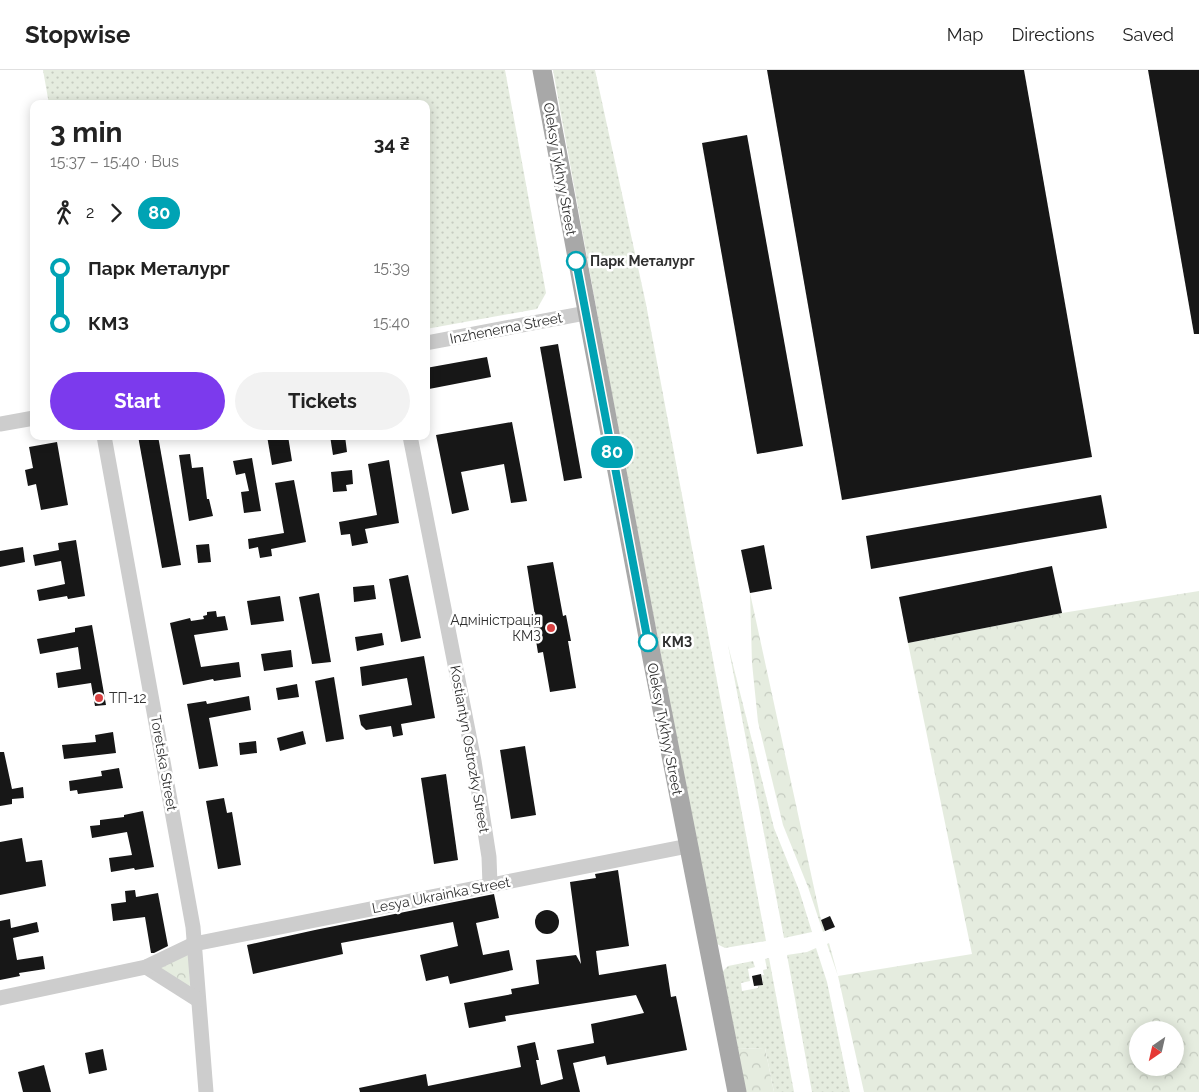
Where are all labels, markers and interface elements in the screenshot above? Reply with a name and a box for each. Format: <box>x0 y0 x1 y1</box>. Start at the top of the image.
text: Stopwise <box>25 20 130 49</box>
text: Map <box>947 24 983 45</box>
text: Directions <box>1011 24 1095 45</box>
text: Saved <box>1123 24 1174 45</box>
street label: Oleksy Tykhyy Street <box>540 101 580 237</box>
text: 3 min <box>50 116 122 149</box>
text: 34 ₴ <box>374 132 410 154</box>
text: 15:37 – 15:40 · Bus <box>50 152 179 171</box>
icon: walk <box>50 199 78 227</box>
icon: forward <box>102 199 130 227</box>
text: 80 <box>148 202 170 223</box>
text: 2 <box>86 203 94 222</box>
marker: Парк Металург <box>566 251 586 271</box>
place label: Парк Металург <box>590 253 695 269</box>
text: Парк Металург <box>88 257 230 279</box>
text: 15:39 <box>374 258 410 277</box>
street label: Inzhenerna Street <box>448 309 564 347</box>
text: КМЗ <box>88 312 129 334</box>
text: 15:40 <box>373 313 410 332</box>
button: Start <box>50 372 225 430</box>
button: Tickets <box>235 372 410 430</box>
line badge: 80 <box>590 436 634 468</box>
text: 80 <box>601 441 623 462</box>
place label: Адміністрація КМЗ <box>450 612 541 644</box>
marker: Адміністрація КМЗ <box>545 622 557 634</box>
marker: КМЗ <box>638 632 658 652</box>
place label: КМЗ <box>662 634 692 650</box>
street label: Oleksy Tykhyy Street <box>644 661 686 797</box>
street label: Kostiantyn Ostrozky Street <box>447 664 493 834</box>
place label: ТП-12 <box>109 690 147 706</box>
marker: ТП-12 <box>93 692 105 704</box>
street label: Toretska Street <box>148 714 180 812</box>
street label: Lesya Ukrainka Street <box>371 874 512 916</box>
north arrow <box>1129 1021 1184 1076</box>
map controls <box>1129 1021 1184 1076</box>

